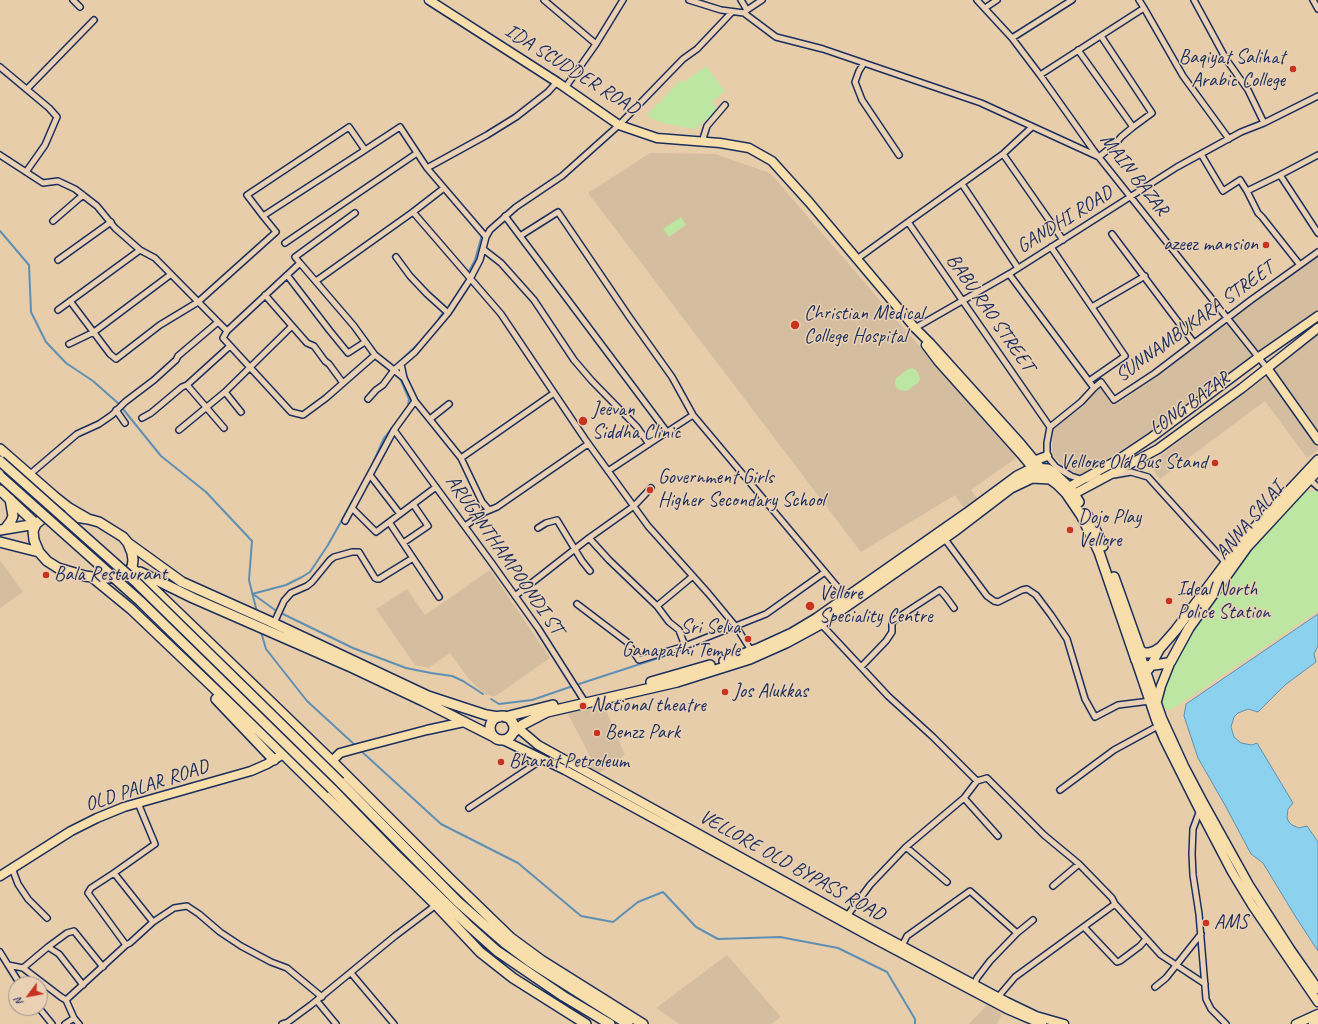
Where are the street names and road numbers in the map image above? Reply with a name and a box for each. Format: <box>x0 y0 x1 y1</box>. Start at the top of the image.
street label: IDA SCUDDER ROAD <box>500 19 644 121</box>
street label: MAIN BAZAR <box>1094 129 1174 221</box>
street label: GANDHI ROAD <box>1013 181 1117 259</box>
street label: BABU RAO STREET <box>940 249 1040 377</box>
street label: SUNNAMBUKARA STREET <box>1111 256 1279 388</box>
street label: LONG BAZAR <box>1145 367 1235 441</box>
street label: ARUGANTHAMPOONDI ST <box>440 471 568 639</box>
street label: ANNA SALAI <box>1211 477 1289 565</box>
street label: OLD PALAR ROAD <box>82 755 212 817</box>
street label: VELLORE OLD BYPASS ROAD <box>695 805 889 927</box>

